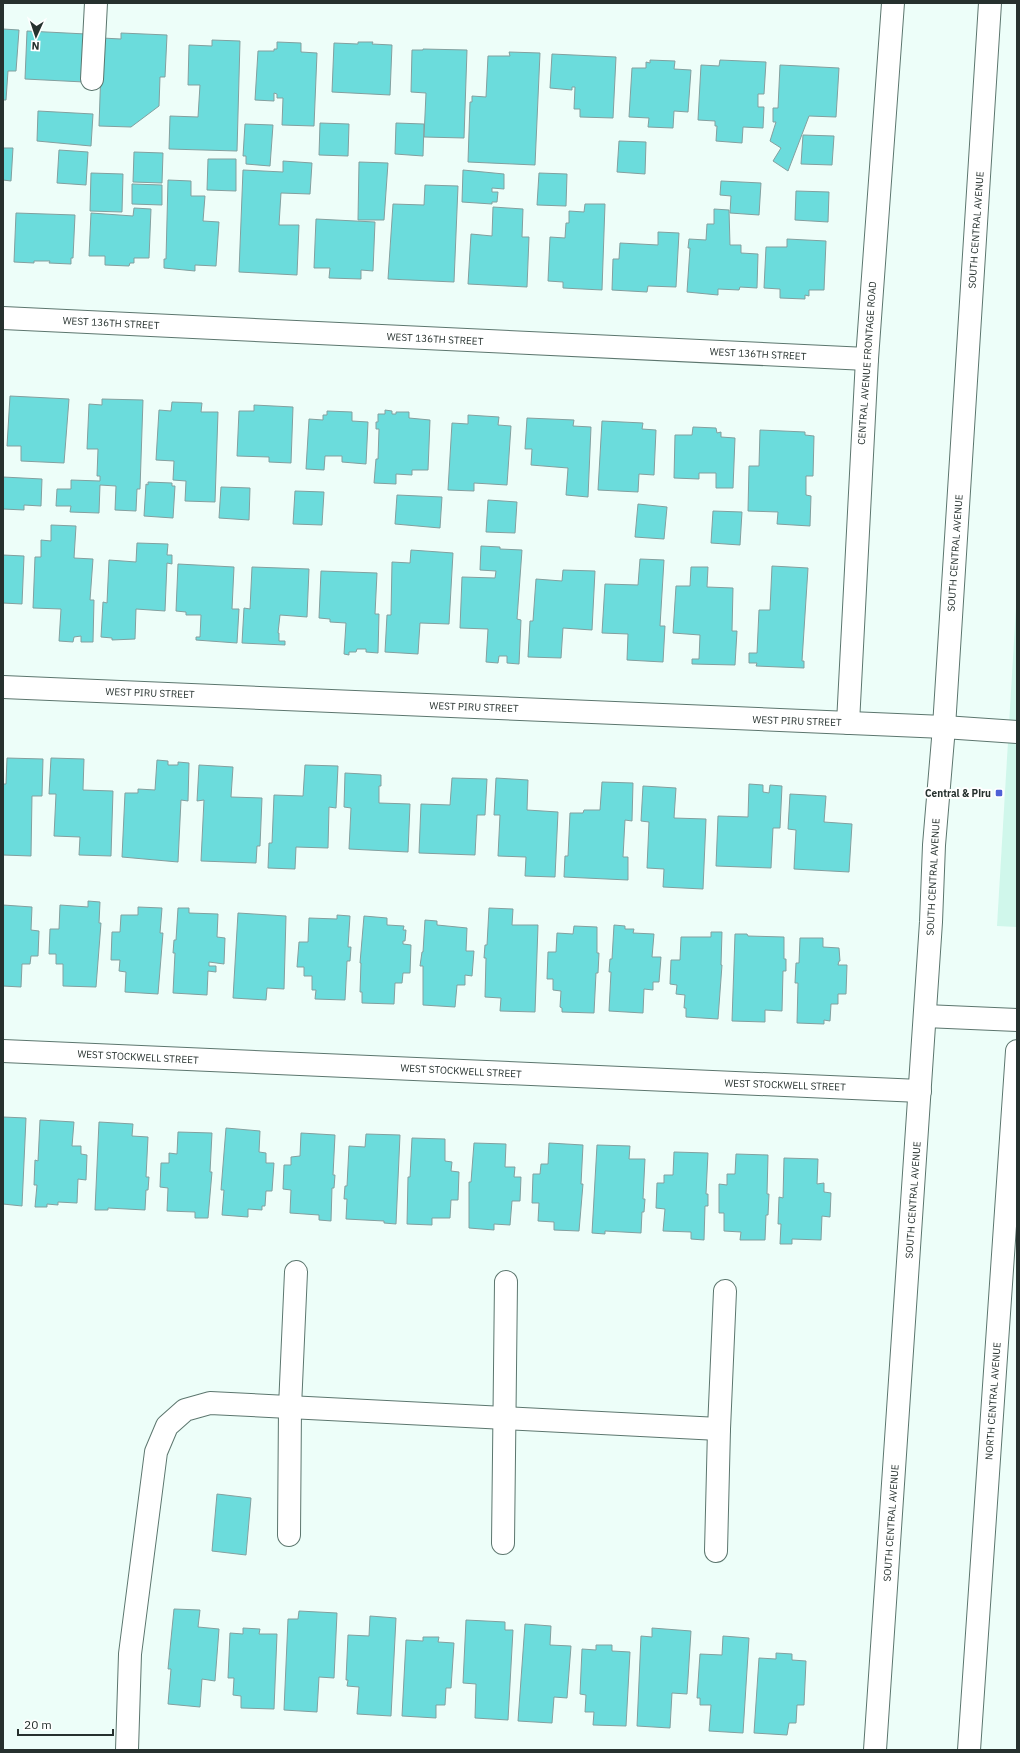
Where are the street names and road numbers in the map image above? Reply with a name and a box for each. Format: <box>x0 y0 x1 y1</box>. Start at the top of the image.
street label: SOUTH CENTRAL AVENUE <box>965 171 987 289</box>
street label: CENTRAL AVENUE FRONTAGE ROAD <box>855 281 879 445</box>
street label: WEST 136TH STREET <box>62 314 160 332</box>
street label: WEST 136TH STREET <box>386 330 484 348</box>
street label: WEST 136TH STREET <box>709 345 807 363</box>
street label: SOUTH CENTRAL AVENUE <box>944 494 966 612</box>
street label: WEST PIRU STREET <box>105 685 195 701</box>
street label: WEST PIRU STREET <box>429 699 519 715</box>
street label: WEST PIRU STREET <box>752 713 842 729</box>
street label: SOUTH CENTRAL AVENUE <box>923 818 943 936</box>
street label: WEST STOCKWELL STREET <box>77 1047 199 1067</box>
street label: WEST STOCKWELL STREET <box>400 1061 522 1081</box>
street label: WEST STOCKWELL STREET <box>724 1076 846 1094</box>
street label: SOUTH CENTRAL AVENUE <box>902 1141 924 1259</box>
street label: NORTH CENTRAL AVENUE <box>982 1341 1004 1460</box>
street label: SOUTH CENTRAL AVENUE <box>880 1464 902 1582</box>

